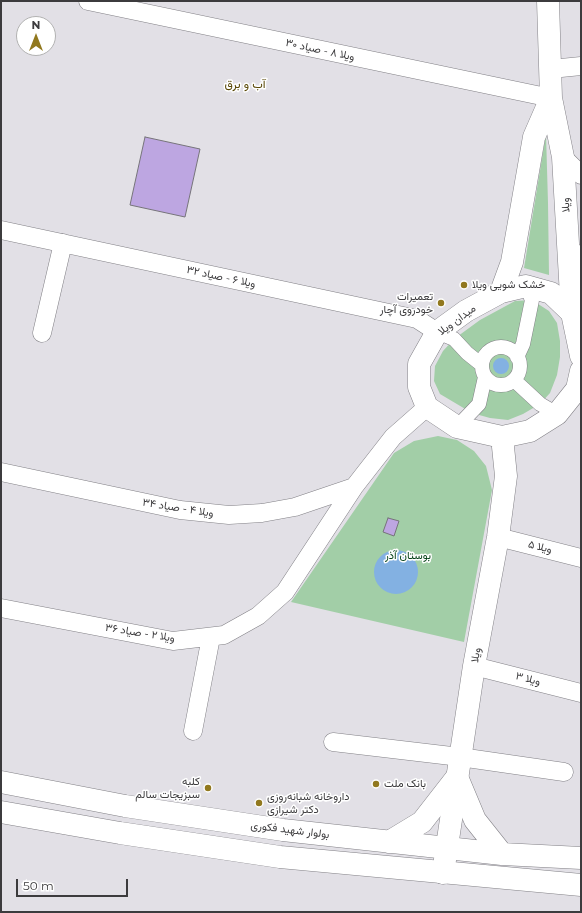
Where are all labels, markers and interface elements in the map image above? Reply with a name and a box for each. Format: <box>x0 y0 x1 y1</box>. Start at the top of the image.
north arrow <box>16 16 56 56</box>
text: N <box>32 18 40 32</box>
street label: ویلا ۸ - صیاد ۳۰ <box>284 36 356 64</box>
district label: آب و برق <box>224 77 266 91</box>
street label: ویلا <box>559 197 573 213</box>
street label: ویلا ۶ - صیاد ۳۲ <box>185 263 257 291</box>
place label: خشک شویی ویلا <box>472 278 545 292</box>
marker: خشک شویی ویلا <box>459 280 469 290</box>
place label: تعمیرات خودروی آچار <box>380 290 433 316</box>
marker: تعمیرات خودروی آچار <box>436 298 446 308</box>
street label: میدان ویلا <box>436 302 478 338</box>
street label: ویلا ۴ - صیاد ۳۴ <box>141 496 215 520</box>
street label: ویلا ۵ <box>527 538 553 556</box>
park label: بوستان آذر <box>385 549 431 563</box>
street label: ویلا ۲ - صیاد ۳۶ <box>104 621 176 645</box>
street label: ویلا <box>468 646 484 664</box>
street label: ویلا ۳ <box>514 670 542 688</box>
place label: کلبه سبزیجات سالم <box>135 775 200 801</box>
place label: بانک ملت <box>384 777 426 791</box>
marker: بانک ملت <box>371 779 381 789</box>
marker: کلبه سبزیجات سالم <box>203 783 213 793</box>
place label: داروخانه شبانه‌روزی دکتر شیرازی <box>267 790 350 816</box>
marker: داروخانه شبانه‌روزی دکتر شیرازی <box>254 798 264 808</box>
street label: بولوار شهید فکوری <box>250 819 330 841</box>
scale bar <box>18 871 130 897</box>
text: 50 m <box>23 878 54 893</box>

